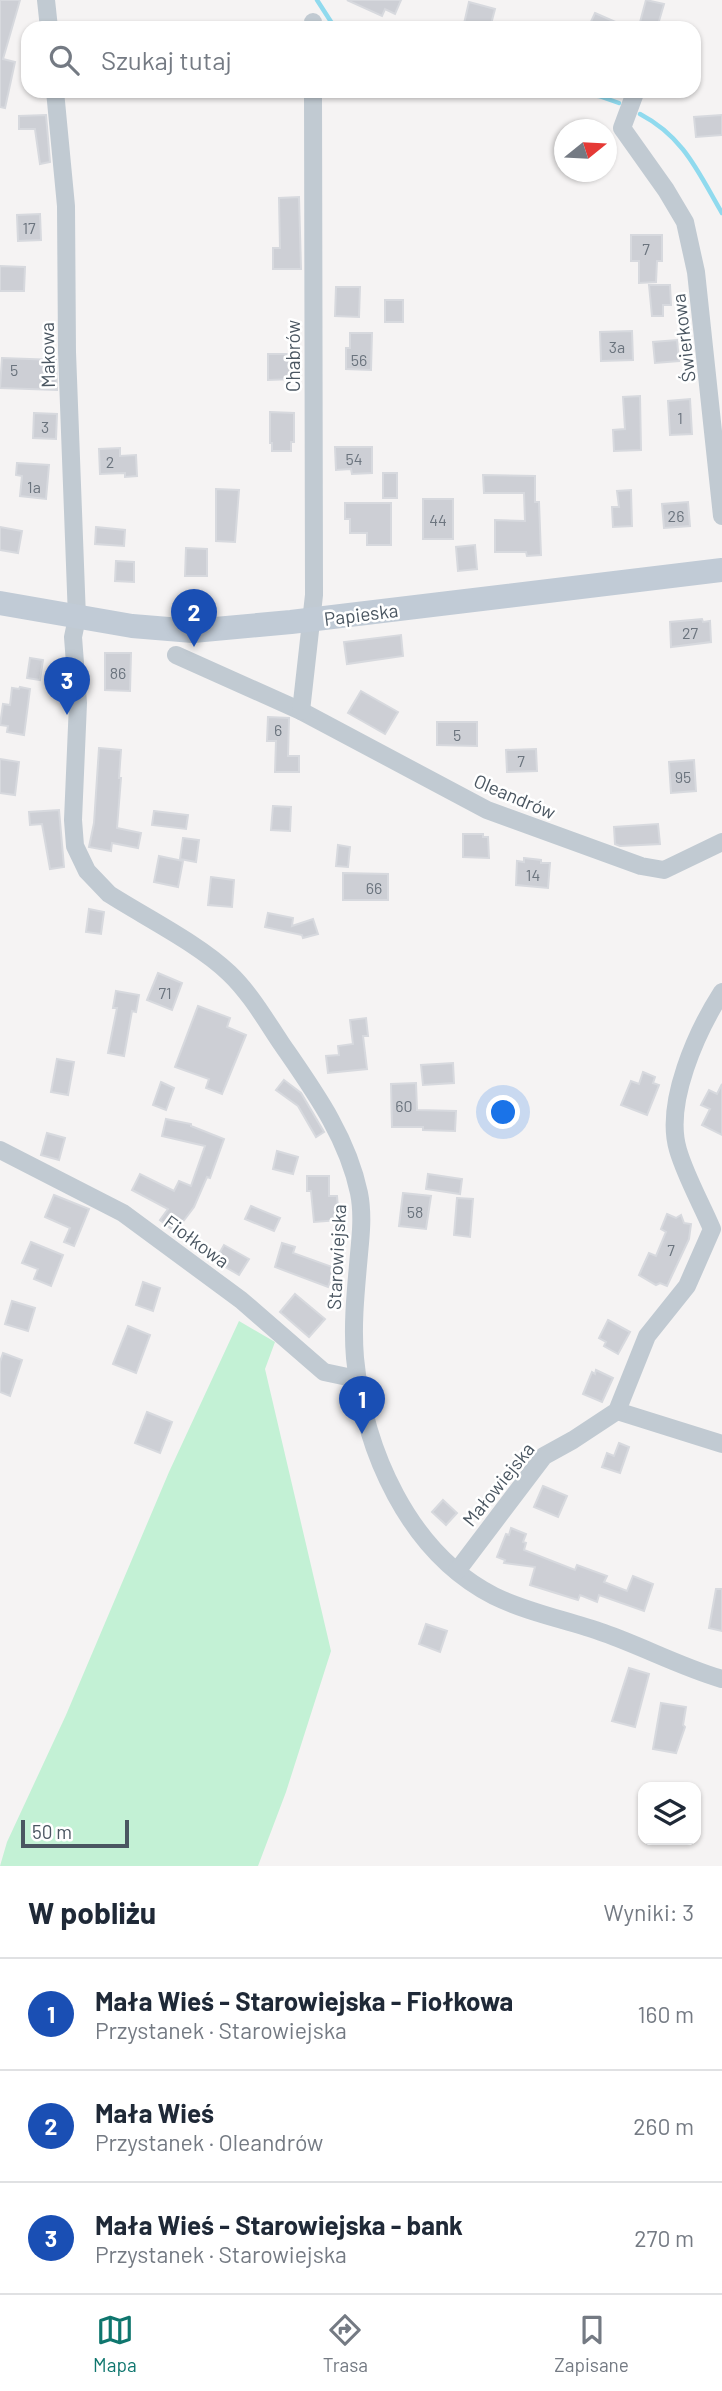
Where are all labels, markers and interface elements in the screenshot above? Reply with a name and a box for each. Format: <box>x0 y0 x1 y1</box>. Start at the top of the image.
search box <box>21 21 701 98</box>
icon: search <box>45 41 83 79</box>
text: Szukaj tutaj <box>101 44 232 75</box>
north arrow <box>554 119 617 182</box>
house number: 17 <box>22 218 36 237</box>
house number: 7 <box>642 239 650 258</box>
street label: Świerkowa <box>666 292 700 384</box>
street label: Chabrów <box>281 320 304 392</box>
street label: Makowa <box>35 322 59 388</box>
house number: 3a <box>609 337 625 356</box>
house number: 56 <box>351 350 367 369</box>
house number: 5 <box>10 360 18 379</box>
house number: 1 <box>677 408 683 427</box>
house number: 3 <box>41 417 49 436</box>
house number: 54 <box>345 449 363 468</box>
house number: 2 <box>106 452 114 471</box>
house number: 1a <box>27 477 41 496</box>
house number: 26 <box>668 506 684 525</box>
house number: 44 <box>429 510 447 529</box>
pin: 2 <box>171 589 217 647</box>
street label: Papieska <box>323 598 399 630</box>
house number: 27 <box>682 623 698 642</box>
pin: 3 <box>44 657 90 715</box>
house number: 86 <box>110 663 126 682</box>
house number: 6 <box>274 720 282 739</box>
house number: 5 <box>453 725 461 744</box>
house number: 7 <box>517 751 525 770</box>
house number: 95 <box>675 767 691 786</box>
street label: Oleandrów <box>471 768 560 824</box>
house number: 14 <box>526 865 540 884</box>
house number: 66 <box>366 878 382 897</box>
house number: 71 <box>158 983 172 1002</box>
your location <box>486 1095 520 1129</box>
house number: 60 <box>395 1096 413 1115</box>
house number: 58 <box>407 1202 423 1221</box>
street label: Starowiejska <box>322 1203 350 1311</box>
street label: Fiołkowa <box>160 1210 234 1272</box>
house number: 7 <box>667 1240 675 1259</box>
pin: 1 <box>339 1376 385 1434</box>
street label: Małowiejska <box>457 1437 539 1531</box>
map controls <box>638 1782 701 1845</box>
button: layers <box>638 1782 701 1845</box>
scale bar <box>21 1817 130 1849</box>
text: 50 m <box>32 1820 72 1843</box>
text: W pobliżu <box>28 1894 156 1930</box>
text: Wyniki: 3 <box>604 1898 694 1926</box>
text: Mała Wieś - Starowiejska - Fiołkowa <box>95 1985 513 2016</box>
text: 1 <box>47 2000 55 2028</box>
text: 160 m <box>637 2000 694 2028</box>
text: Przystanek · Starowiejska <box>95 2016 347 2044</box>
text: Mała Wieś <box>95 2097 214 2128</box>
text: 2 <box>45 2112 57 2140</box>
text: 260 m <box>633 2112 694 2140</box>
text: Przystanek · Oleandrów <box>95 2128 323 2156</box>
text: Mała Wieś - Starowiejska - bank <box>95 2209 463 2240</box>
text: 3 <box>45 2224 57 2252</box>
text: 270 m <box>634 2224 694 2252</box>
text: Przystanek · Starowiejska <box>95 2240 347 2268</box>
tab: Mapa <box>93 2311 137 2376</box>
tab: Trasa <box>323 2311 368 2376</box>
tab: Zapisane <box>554 2311 629 2376</box>

